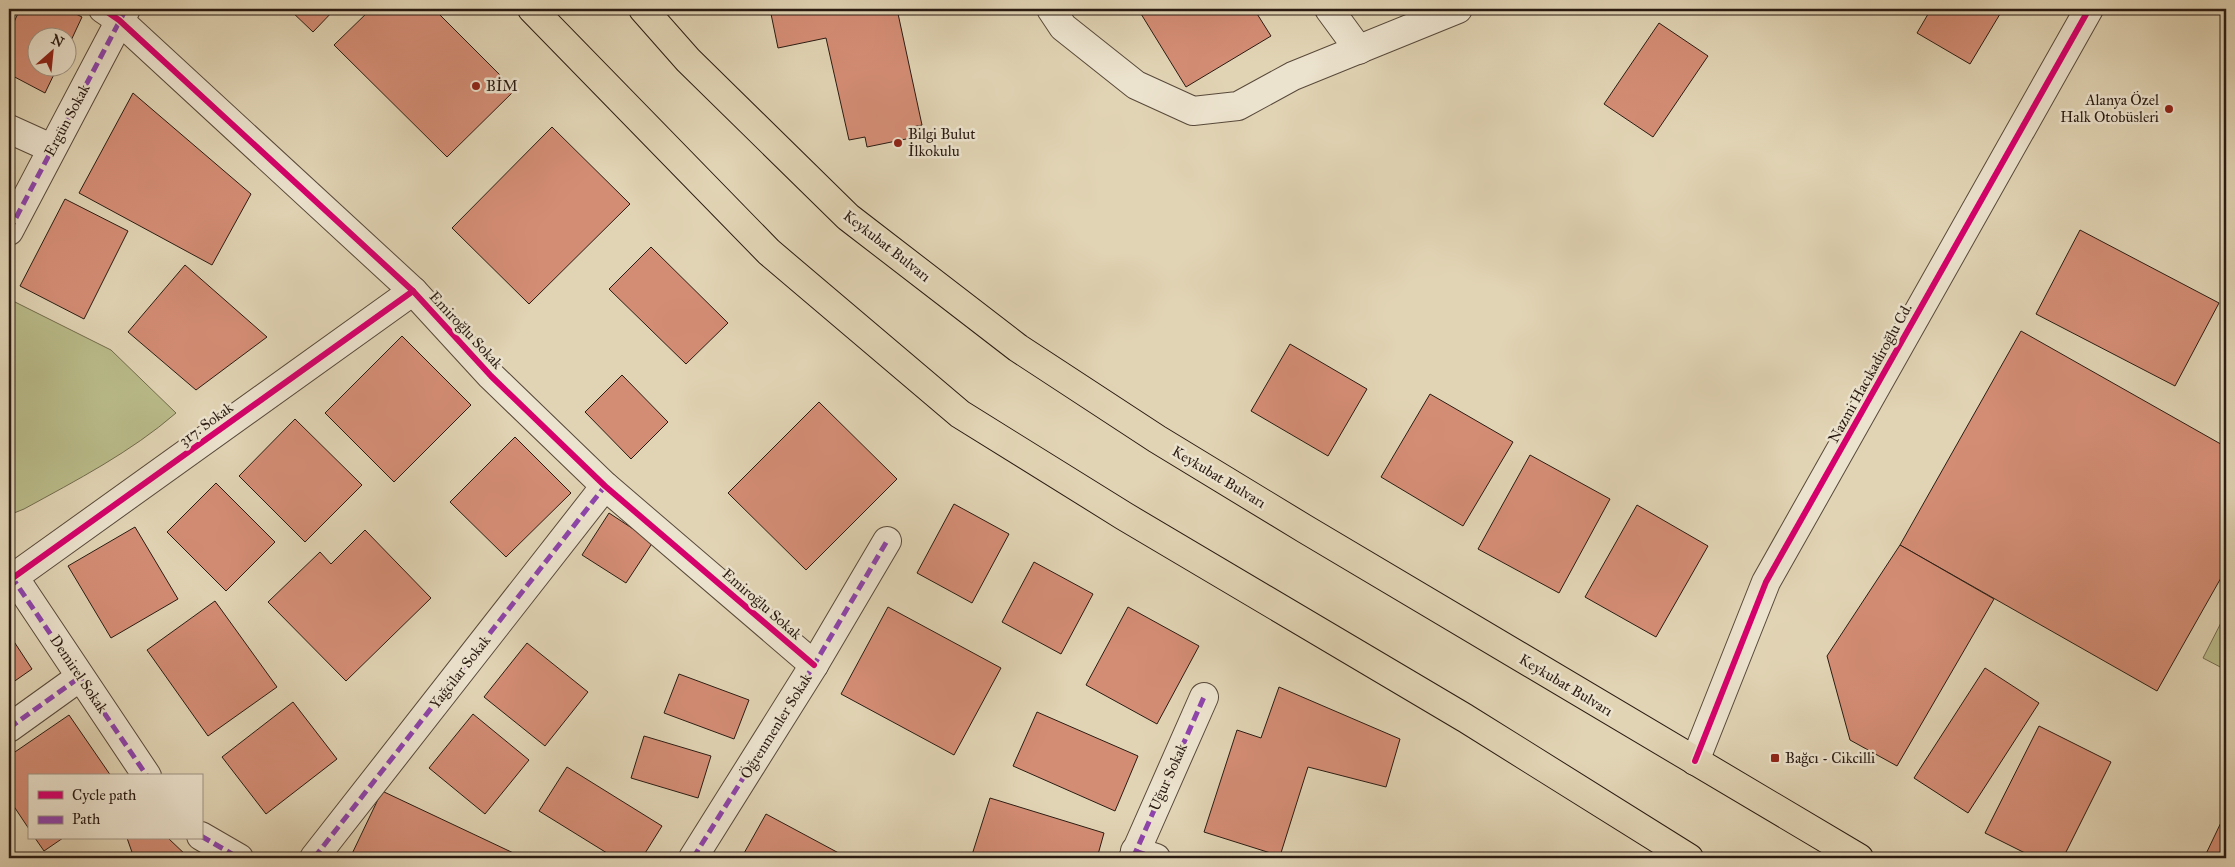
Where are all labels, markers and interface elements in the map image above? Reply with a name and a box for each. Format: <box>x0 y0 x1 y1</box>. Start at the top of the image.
north arrow <box>28 28 78 78</box>
text: N <box>49 31 67 51</box>
place label: BİM <box>486 77 518 95</box>
marker: BİM <box>470 80 482 92</box>
street label: Ergün Sokak <box>40 81 94 159</box>
place label: Alanya Özel Halk Otobüsleri <box>2060 90 2160 126</box>
marker: Alanya Özel Halk Otobüsleri <box>2163 103 2175 115</box>
place label: Bilgi Bulut İlkokulu <box>908 125 976 160</box>
marker: Bilgi Bulut İlkokulu <box>892 137 904 149</box>
street label: Keykubat Bulvarı <box>840 206 934 286</box>
street label: Emiroğlu Sokak <box>426 288 506 372</box>
street label: Nazmi Hacıkadiroğlu Cd. <box>1824 300 1916 446</box>
street label: 317. Sokak <box>175 398 237 450</box>
street label: Keykubat Bulvarı <box>1169 442 1269 512</box>
street label: Emiroğlu Sokak <box>719 565 805 643</box>
street label: Demirel Sokak <box>46 632 112 717</box>
street label: Yağcilar Sokak <box>426 632 494 712</box>
street label: Keykubat Bulvarı <box>1516 650 1616 720</box>
street label: Öğrenmenler Sokak <box>736 669 816 782</box>
street label: Uğur Sokak <box>1145 740 1191 814</box>
place label: Bağcı - Cikcilli <box>1785 749 1875 767</box>
marker: Bağcı - Cikcilli <box>1769 752 1781 764</box>
legend <box>28 774 202 840</box>
text: Cycle path <box>72 786 137 804</box>
text: Path <box>72 810 101 828</box>

